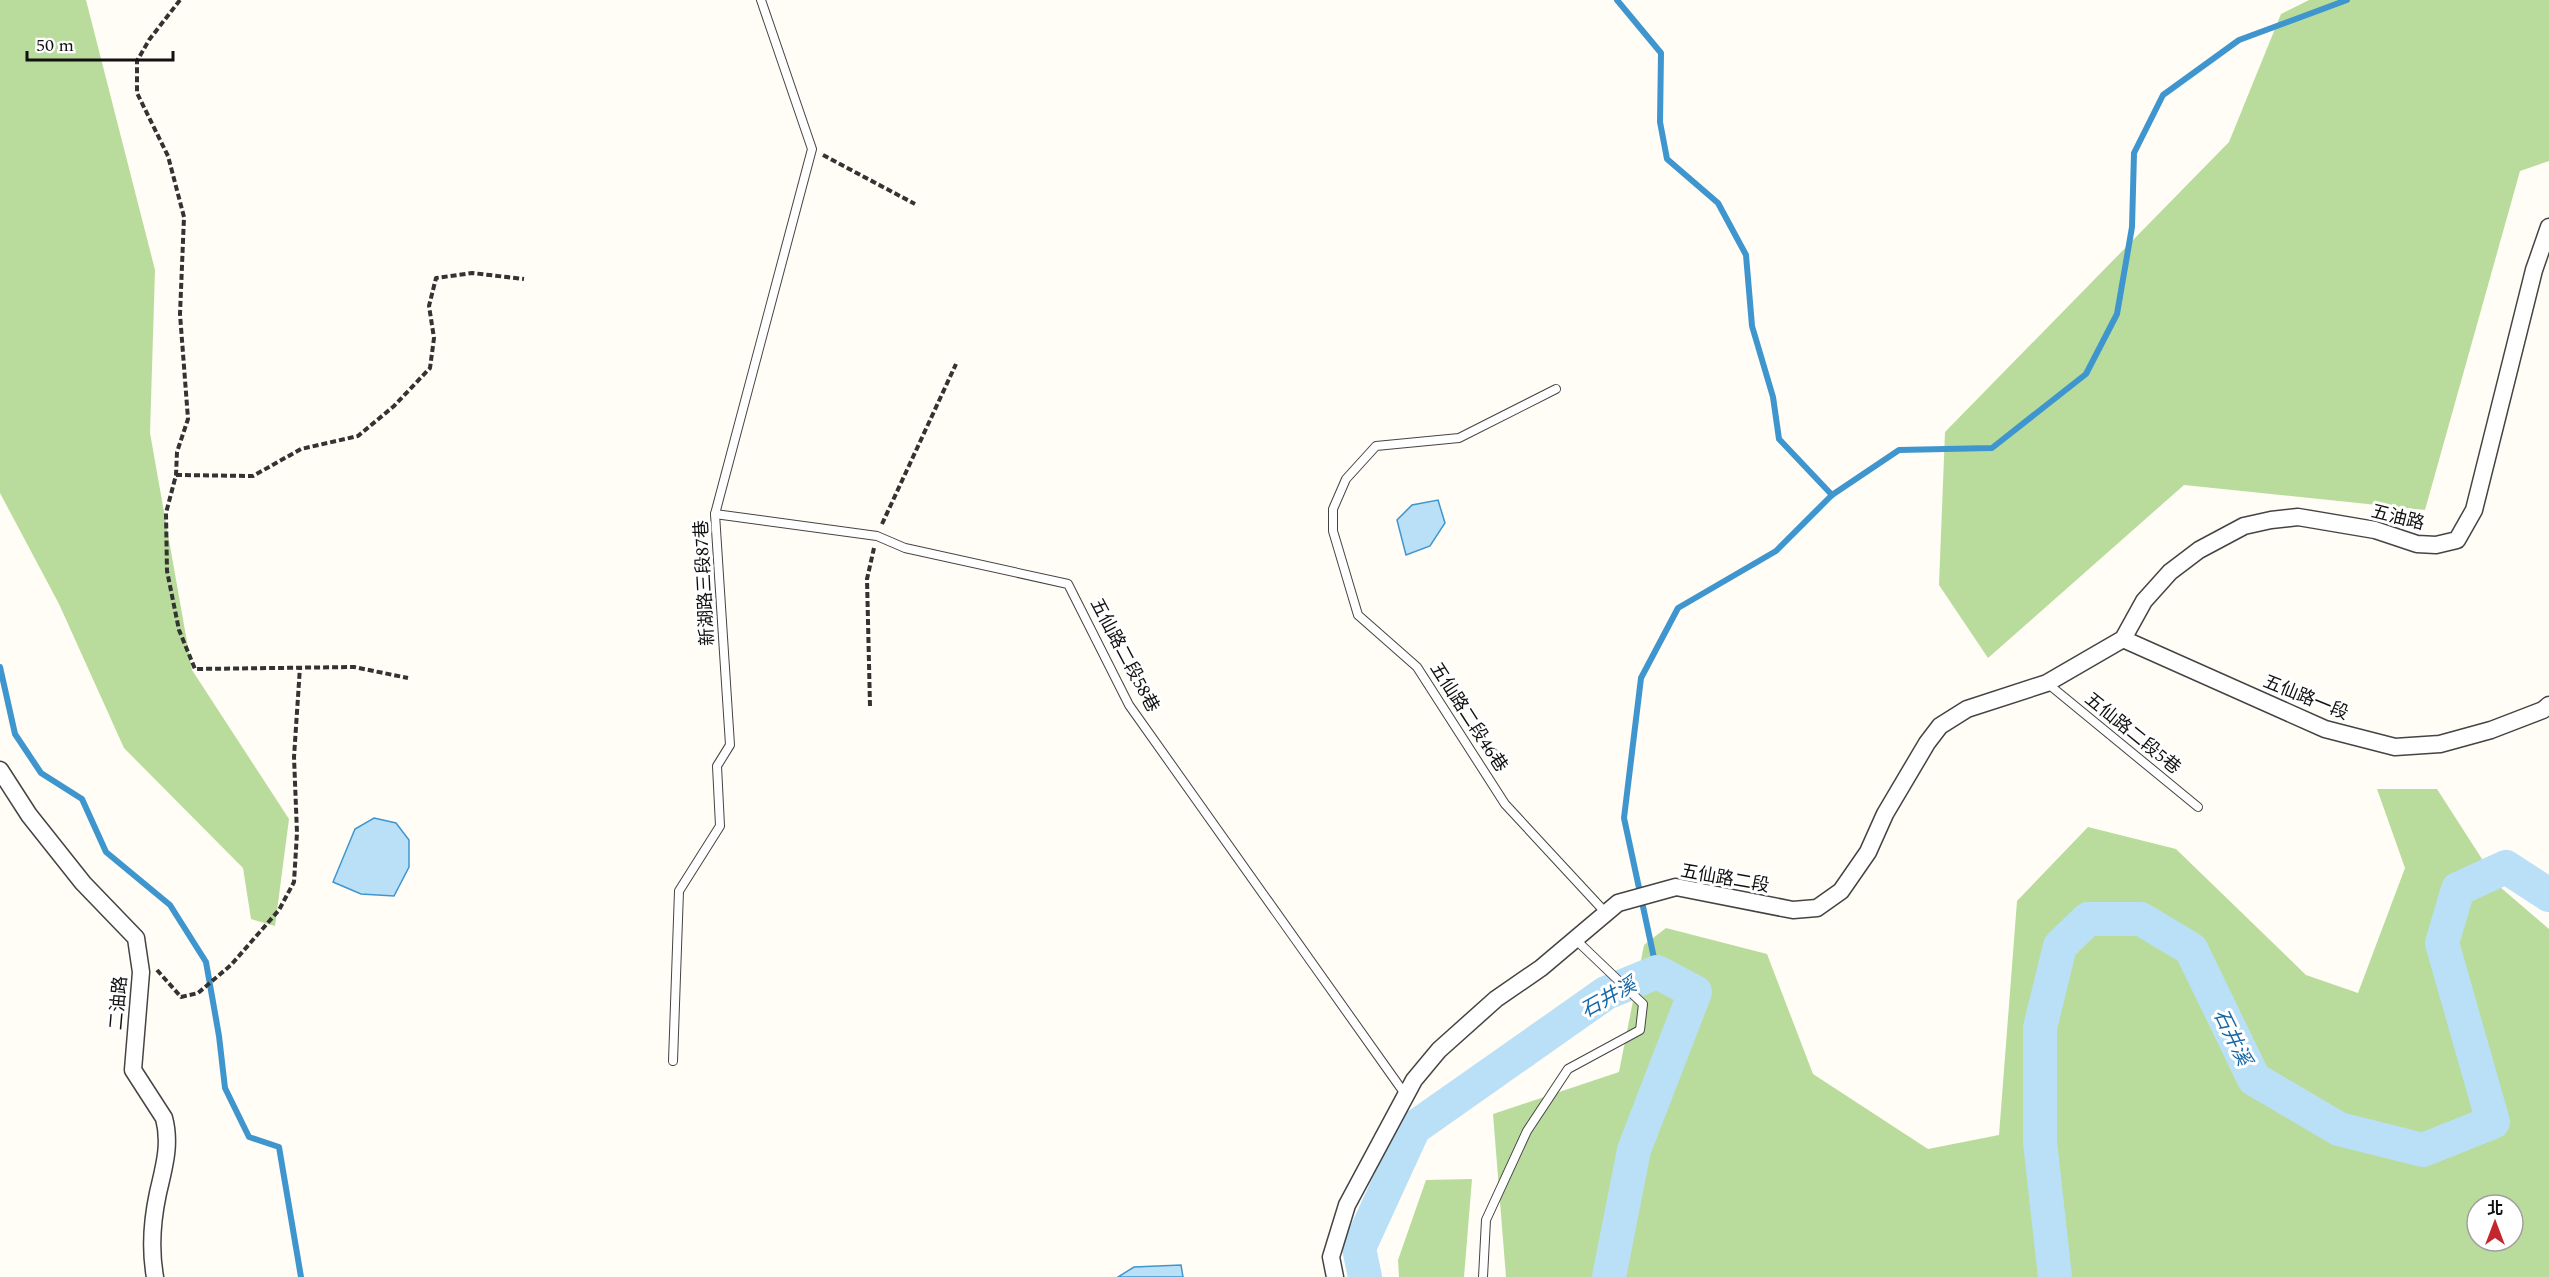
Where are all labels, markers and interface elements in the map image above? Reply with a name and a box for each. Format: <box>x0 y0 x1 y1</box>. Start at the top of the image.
scale bar <box>27 24 172 62</box>
text: 50 m <box>36 32 74 59</box>
street label: 五油路 <box>2368 498 2427 537</box>
street label: 新湖路三段87巷 <box>688 519 721 647</box>
street label: 五仙路二段58巷 <box>1083 593 1166 717</box>
street label: 五仙路二段46巷 <box>1423 657 1514 777</box>
street label: 五仙路一段 <box>2259 668 2353 727</box>
street label: 五仙路二段5巷 <box>2079 686 2187 781</box>
street label: 五仙路二段 <box>1678 857 1772 900</box>
water label: 石井溪 <box>1575 969 1645 1026</box>
street label: 二油路 <box>103 975 134 1031</box>
water label: 石井溪 <box>2205 1004 2260 1074</box>
north arrow <box>2465 1193 2525 1253</box>
text: 北 <box>2487 1197 2503 1221</box>

